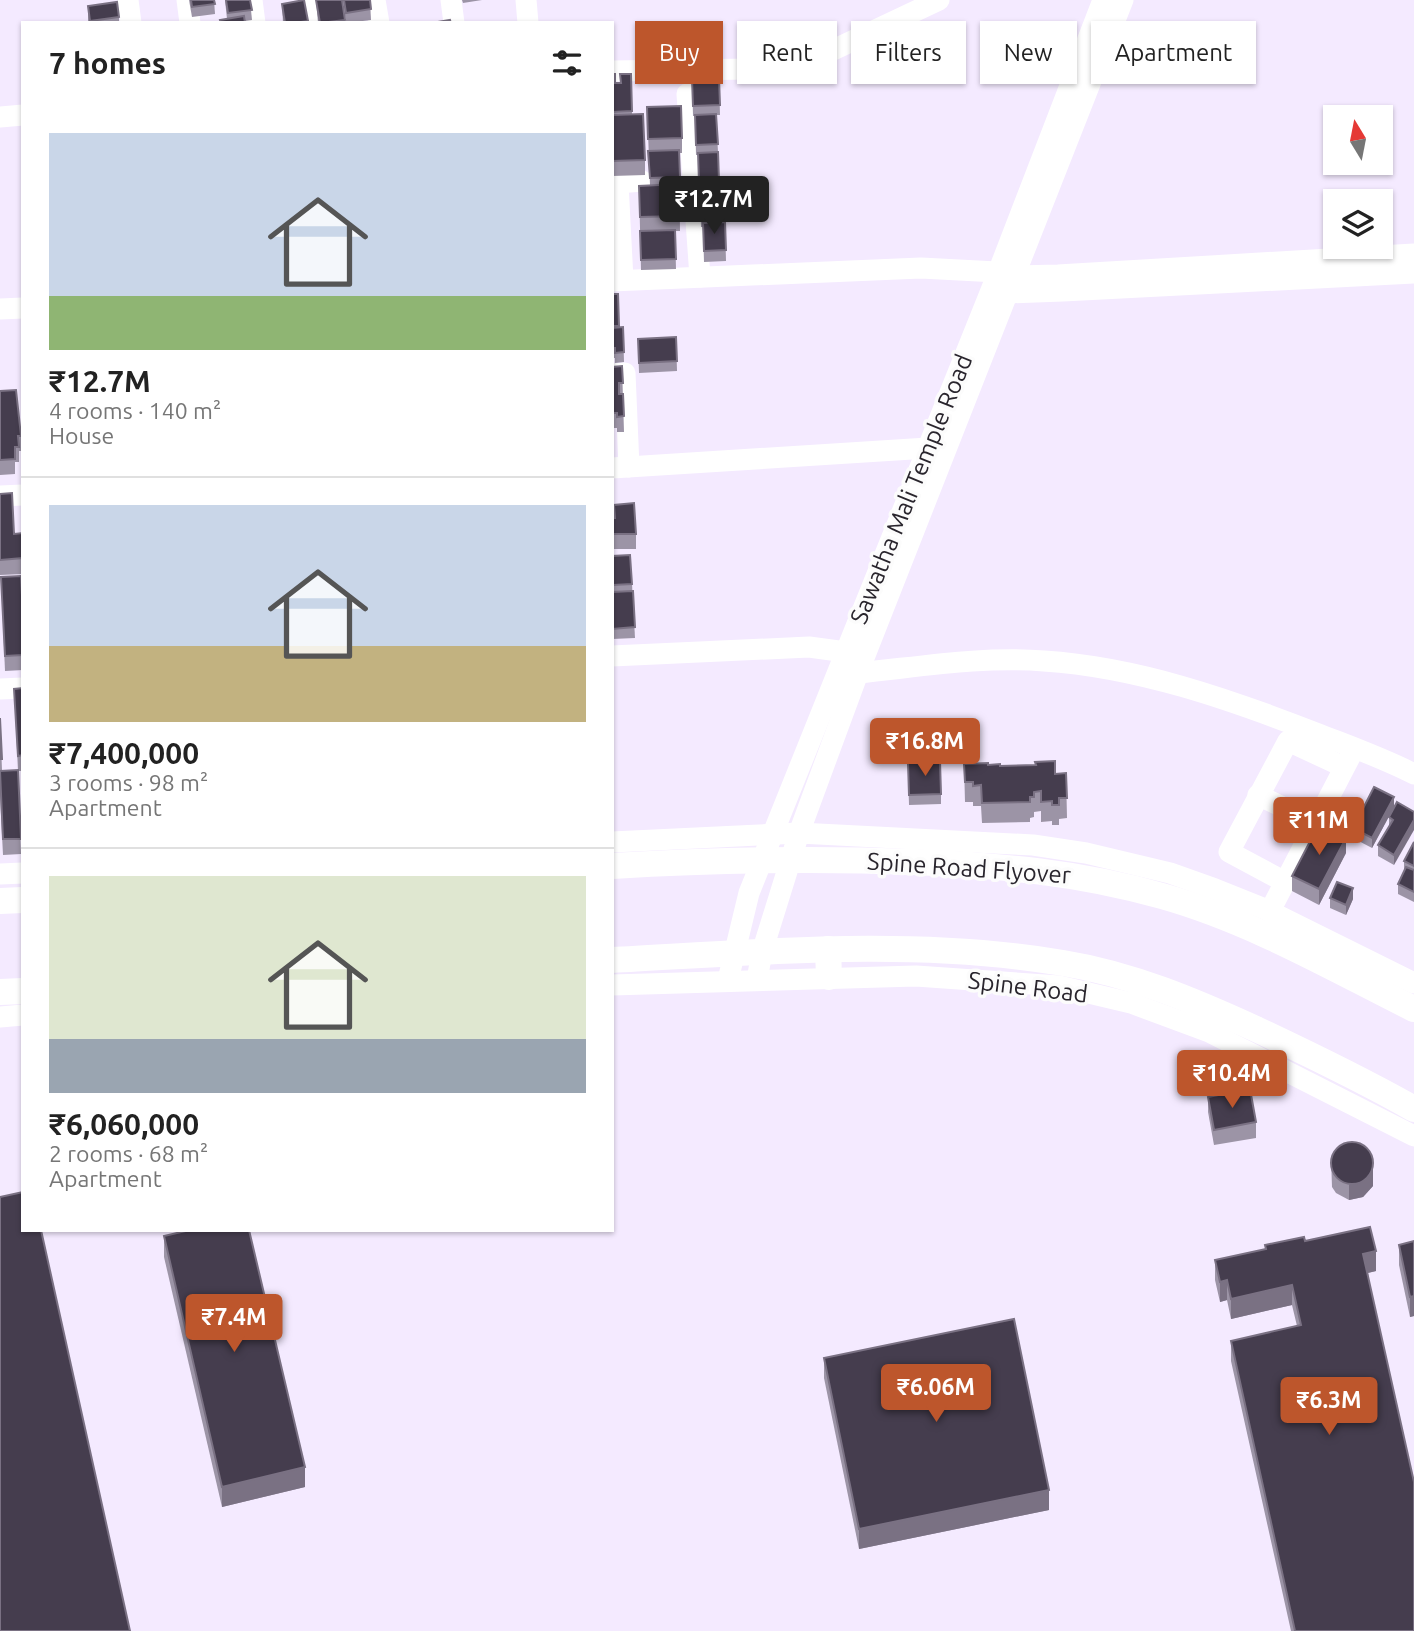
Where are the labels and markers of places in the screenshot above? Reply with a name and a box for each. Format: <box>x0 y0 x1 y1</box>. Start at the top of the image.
pin: ₹12.7M <box>657 176 771 236</box>
pin: ₹16.8M <box>868 718 982 778</box>
pin: ₹11M <box>1278 798 1360 857</box>
pin: ₹10.4M <box>1175 1050 1289 1110</box>
pin: ₹7.4M <box>185 1294 283 1354</box>
pin: ₹6.06M <box>879 1364 993 1424</box>
pin: ₹6.3M <box>1280 1378 1378 1437</box>

